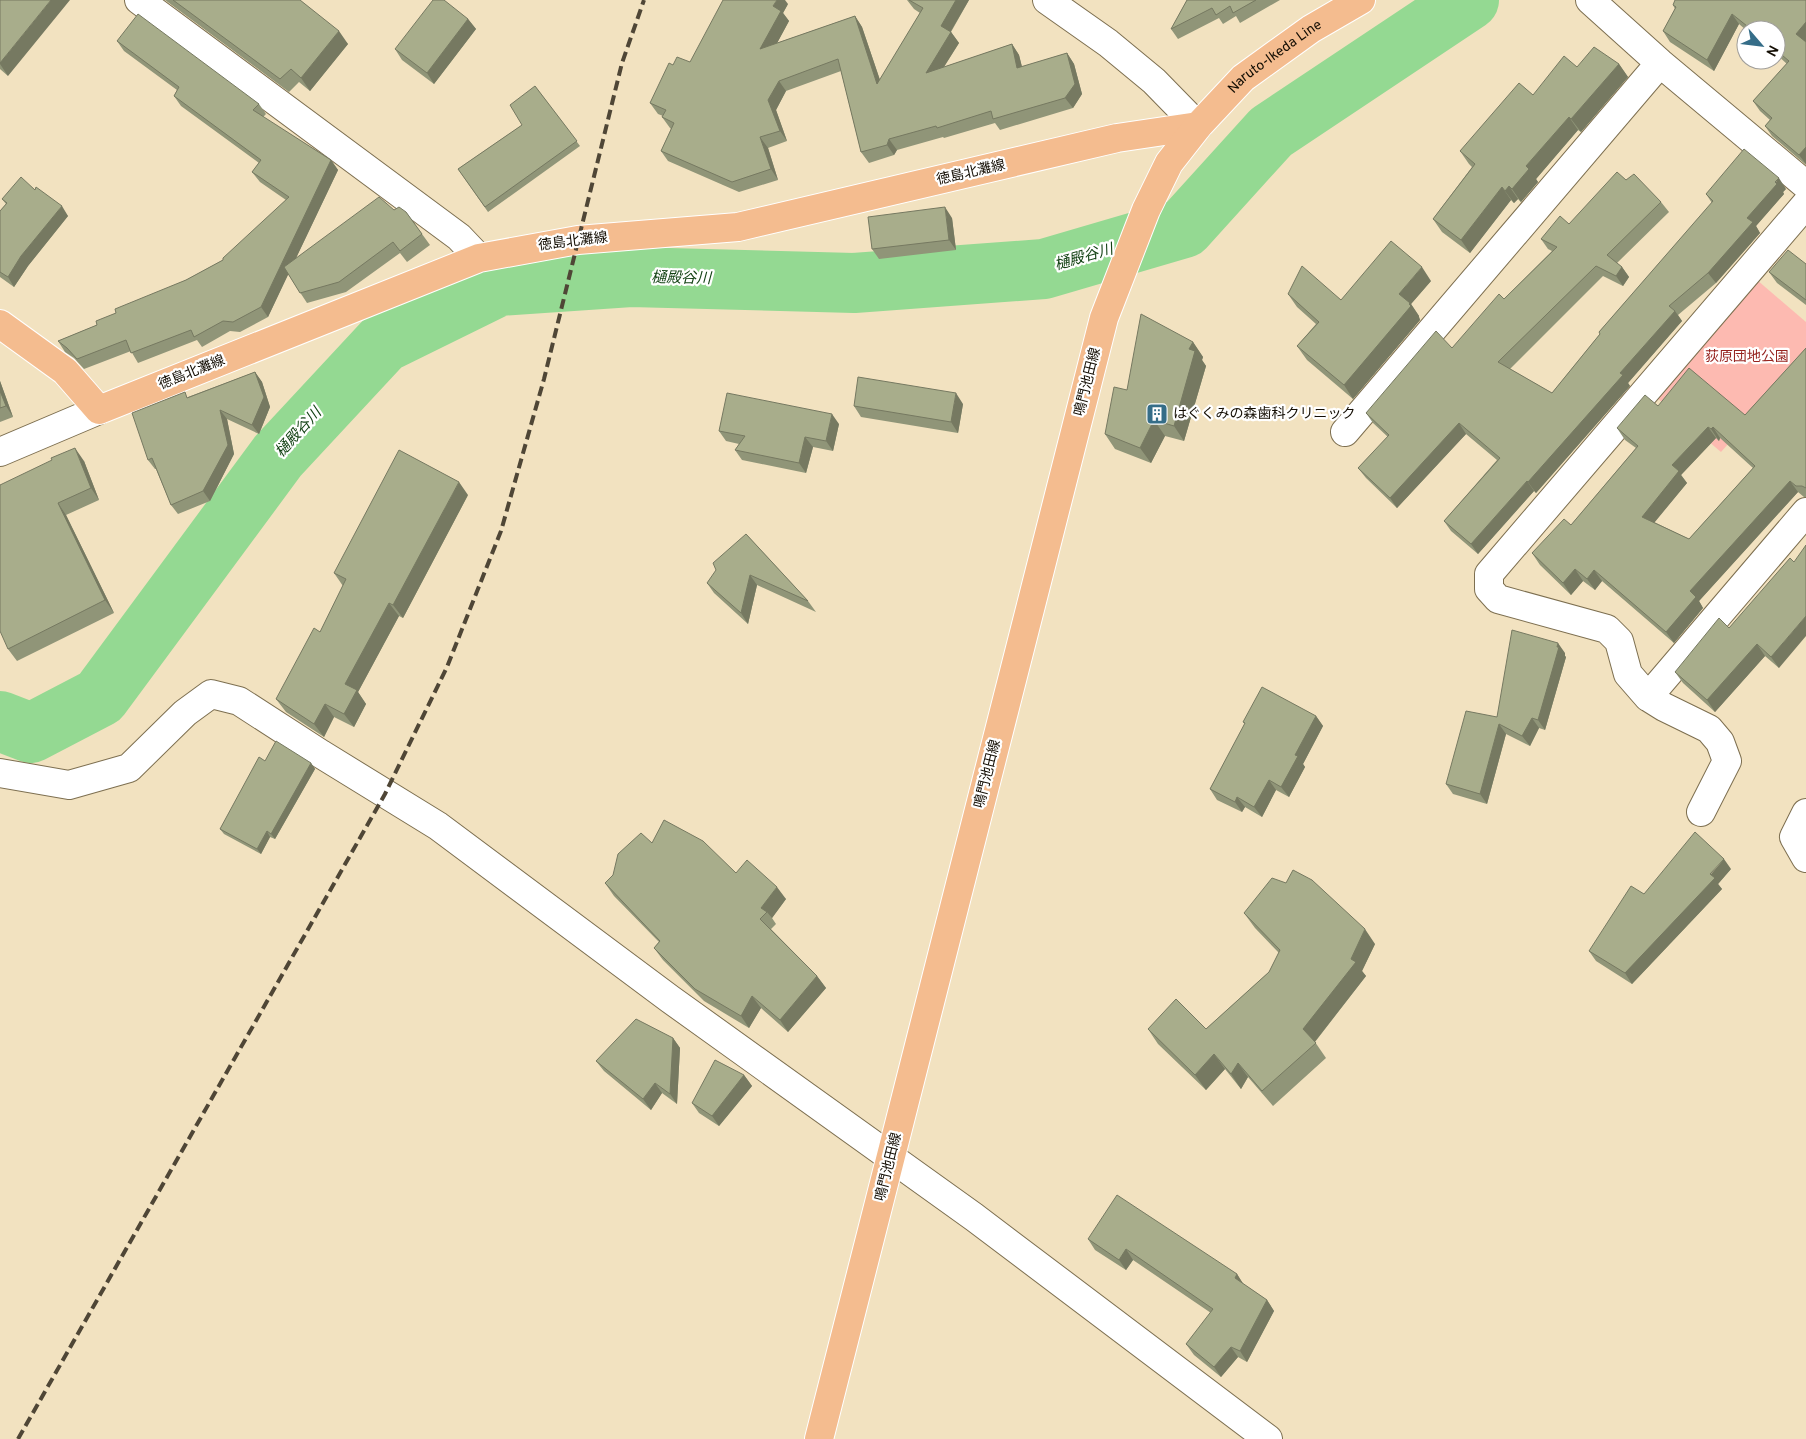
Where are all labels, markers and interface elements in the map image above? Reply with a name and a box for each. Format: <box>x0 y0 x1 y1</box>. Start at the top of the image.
street label: Naruto-Ikeda Line <box>1224 16 1325 97</box>
north arrow <box>1736 20 1786 70</box>
text: N <box>1761 42 1781 59</box>
street label: 徳島北灘線 <box>935 156 1007 189</box>
street label: 徳島北灘線 <box>537 228 609 255</box>
water label: 樋殿谷川 <box>1053 240 1117 275</box>
water label: 樋殿谷川 <box>651 269 713 289</box>
street label: 鳴門池田線 <box>1071 346 1105 418</box>
park label: 荻原団地公園 <box>1705 349 1789 366</box>
street label: 徳島北灘線 <box>156 351 228 394</box>
building icon: はぐくみの森歯科クリニック <box>1145 402 1169 426</box>
water label: 樋殿谷川 <box>272 403 327 462</box>
place label: はぐくみの森歯科クリニック <box>1173 406 1356 423</box>
street label: 鳴門池田線 <box>971 738 1005 810</box>
street label: 鳴門池田線 <box>872 1131 906 1203</box>

